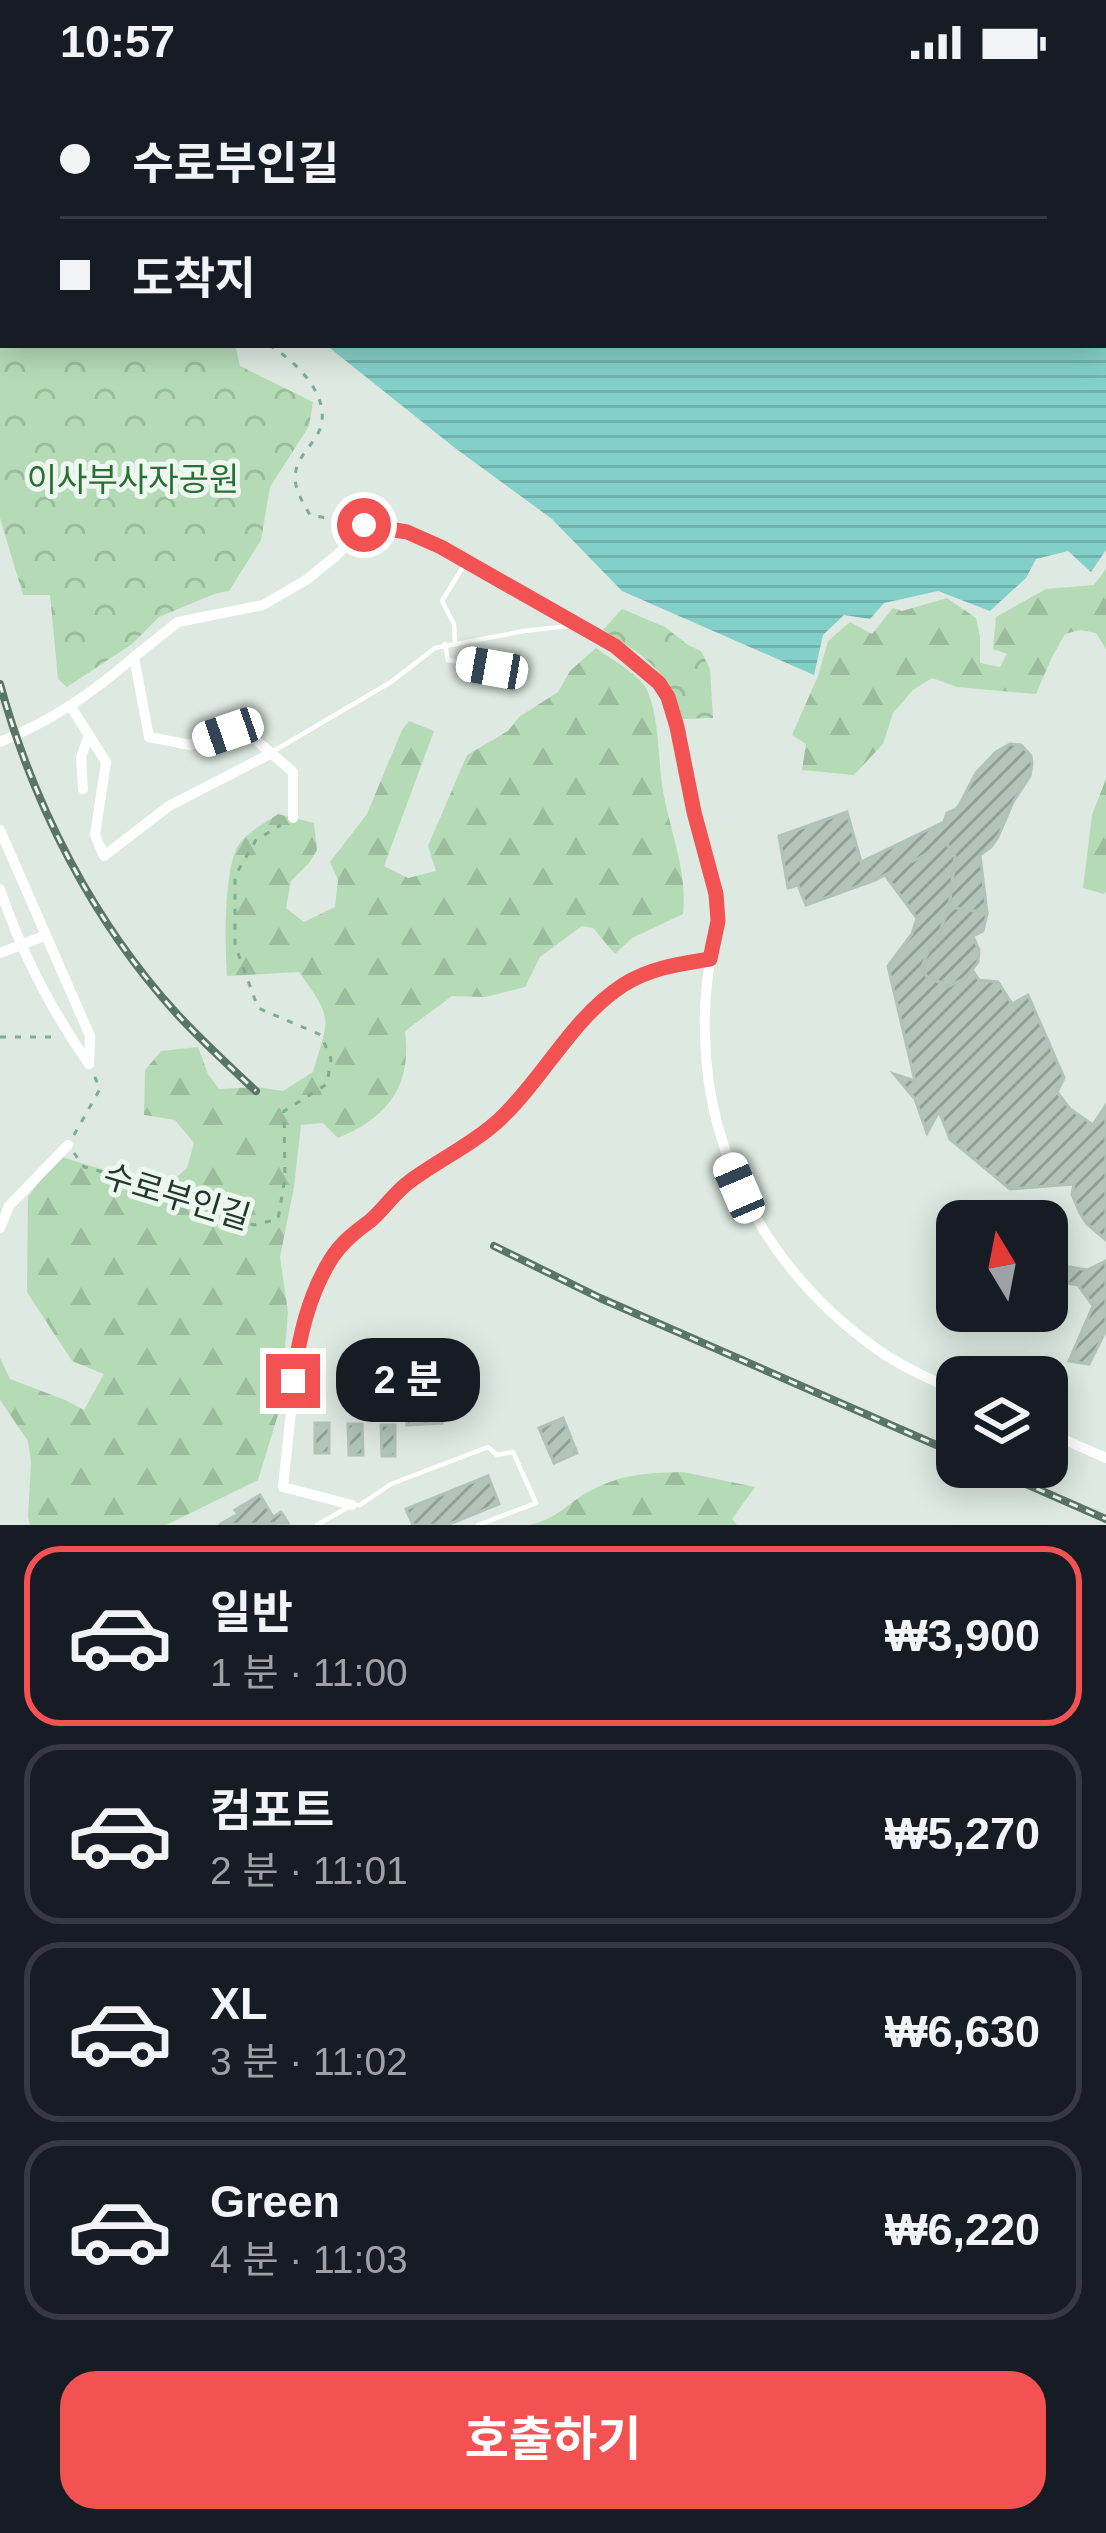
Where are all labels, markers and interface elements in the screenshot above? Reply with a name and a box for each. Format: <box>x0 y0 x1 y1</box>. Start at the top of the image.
text: 10:57 <box>60 16 175 67</box>
text: 수로부인길 <box>132 138 339 189</box>
text: 도착지 <box>132 253 256 304</box>
park label: 이사부사자공원 <box>27 461 239 498</box>
route start <box>337 498 391 552</box>
car <box>453 644 531 692</box>
car <box>188 703 268 761</box>
car <box>708 1148 770 1228</box>
street label: 수로부인길 <box>99 1157 255 1236</box>
north arrow <box>936 1200 1068 1332</box>
map controls <box>936 1200 1068 1488</box>
callout: 2 분 <box>335 1339 479 1423</box>
route end <box>266 1354 320 1408</box>
button: layers <box>936 1356 1068 1488</box>
text: 2 분 <box>374 1358 442 1401</box>
icon: car <box>66 1582 174 1690</box>
text: 일반 <box>210 1587 293 1638</box>
text: ₩3,900 <box>885 1610 1040 1661</box>
text: 1 분 · 11:00 <box>210 1651 408 1694</box>
icon: car <box>66 1780 174 1888</box>
text: 컴포트 <box>210 1785 334 1836</box>
text: ₩5,270 <box>885 1808 1040 1859</box>
text: 2 분 · 11:01 <box>210 1849 408 1892</box>
icon: car <box>66 1978 174 2086</box>
text: XL <box>210 1978 268 2029</box>
text: ₩6,630 <box>885 2006 1040 2057</box>
text: 3 분 · 11:02 <box>210 2040 408 2083</box>
icon: car <box>66 2176 174 2284</box>
text: Green <box>210 2176 340 2227</box>
text: ₩6,220 <box>885 2204 1040 2255</box>
text: 4 분 · 11:03 <box>210 2238 408 2281</box>
button: 호출하기 <box>60 2371 1046 2509</box>

